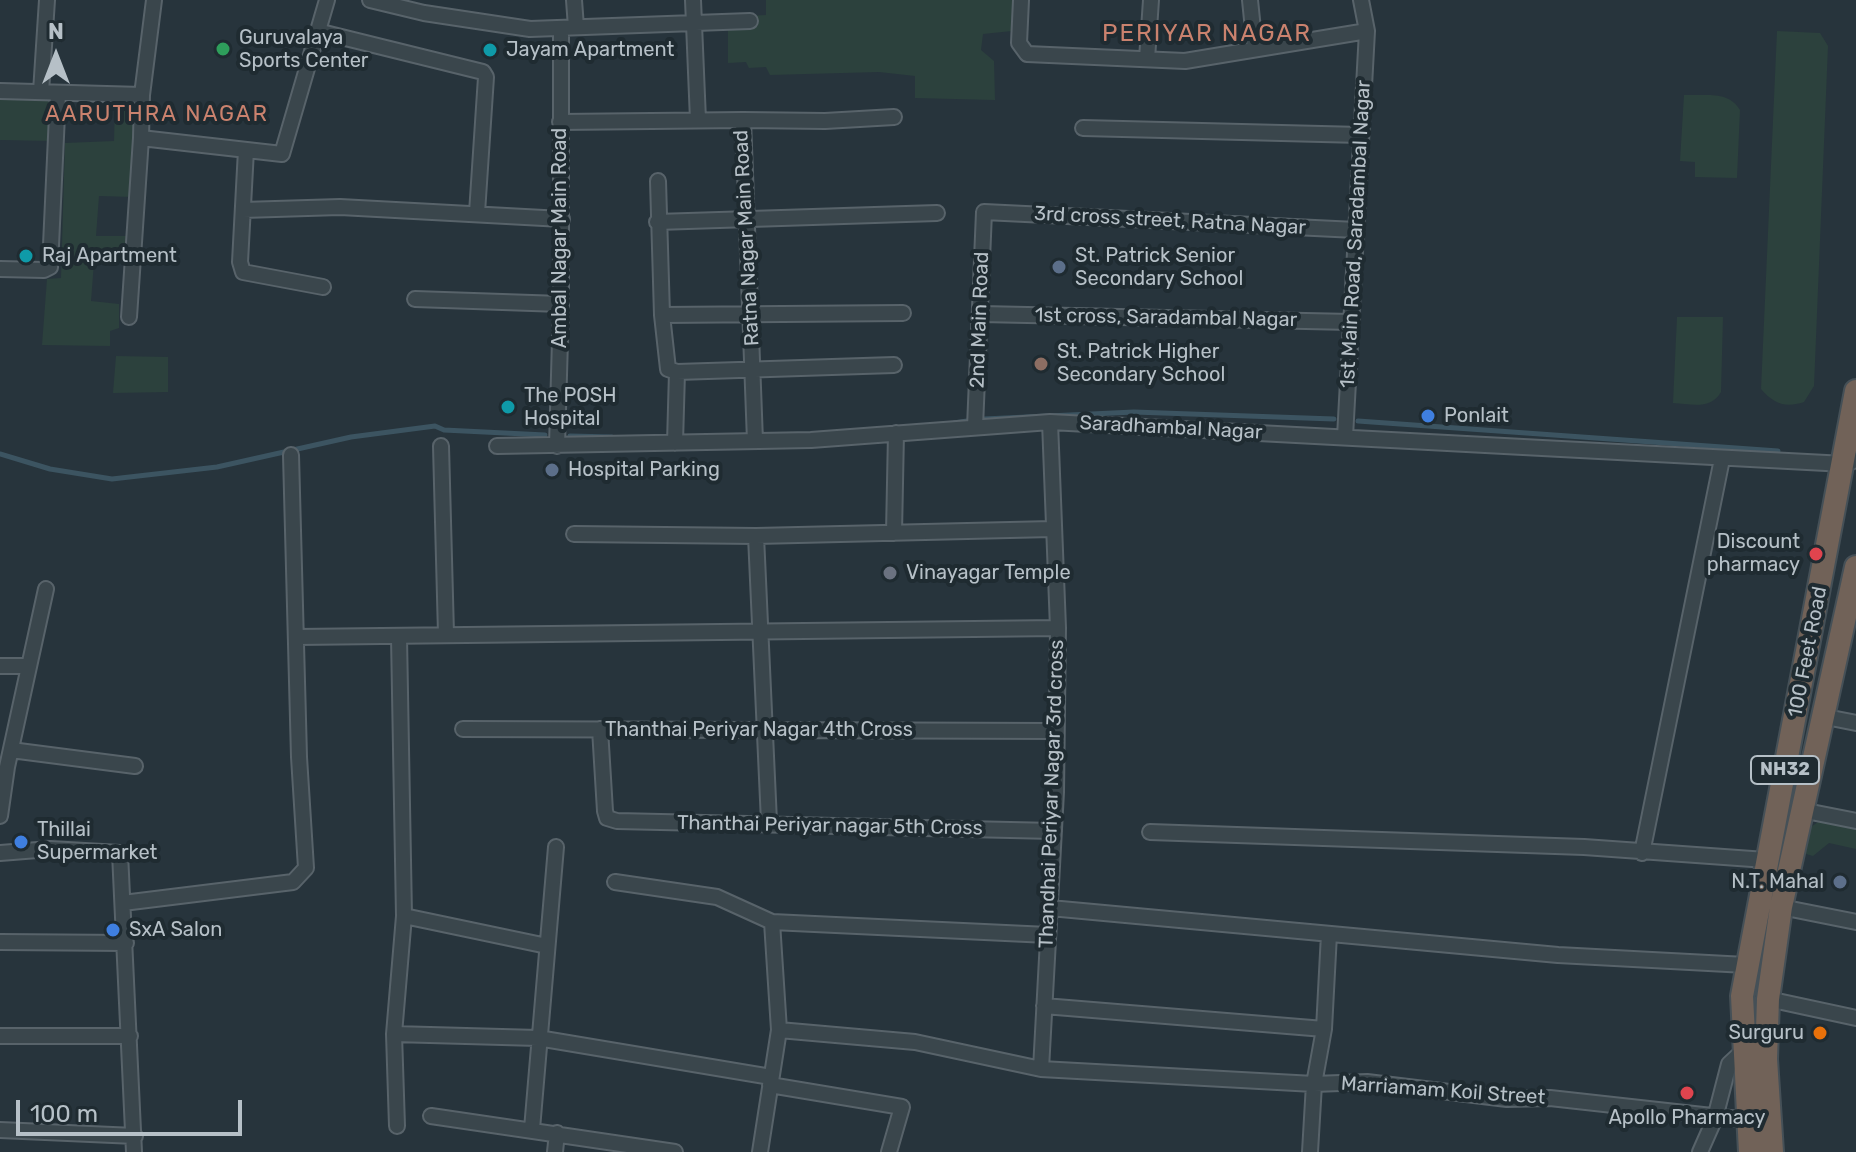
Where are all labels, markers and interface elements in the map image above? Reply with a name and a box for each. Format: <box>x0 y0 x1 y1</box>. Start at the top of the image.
north arrow <box>16 16 96 96</box>
text: N <box>48 18 64 45</box>
district label: PERIYAR NAGAR <box>1102 20 1312 48</box>
place label: Guruvalaya Sports Center <box>239 26 368 73</box>
place label: Jayam Apartment <box>506 38 674 62</box>
marker: Guruvalaya Sports Center <box>214 40 232 58</box>
marker: Jayam Apartment <box>481 41 499 59</box>
street label: 1st Main Road, Saradambal Nagar <box>1336 79 1376 389</box>
district label: AARUTHRA NAGAR <box>45 102 269 128</box>
street label: Ambal Nagar Main Road <box>548 128 572 348</box>
street label: Ratna Nagar Main Road <box>729 129 765 347</box>
street label: 3rd cross street, Ratna Nagar <box>1033 202 1307 240</box>
place label: Raj Apartment <box>42 244 177 268</box>
place label: St. Patrick Senior Secondary School <box>1075 244 1243 291</box>
marker: Raj Apartment <box>17 247 35 265</box>
street label: 2nd Main Road <box>966 251 994 389</box>
marker: St. Patrick Senior Secondary School <box>1050 258 1068 276</box>
street label: 1st cross, Saradambal Nagar <box>1035 304 1297 332</box>
place label: St. Patrick Higher Secondary School <box>1057 340 1225 387</box>
marker: St. Patrick Higher Secondary School <box>1032 355 1050 373</box>
place label: The POSH Hospital <box>524 384 617 431</box>
marker: The POSH Hospital <box>499 398 517 416</box>
place label: Ponlait <box>1444 404 1509 428</box>
marker: Ponlait <box>1419 407 1437 425</box>
street label: Saradhambal Nagar <box>1079 411 1263 445</box>
place label: Hospital Parking <box>568 458 720 482</box>
marker: Hospital Parking <box>543 461 561 479</box>
place label: Discount pharmacy <box>1707 530 1800 577</box>
marker: Discount pharmacy <box>1807 545 1825 563</box>
place label: Vinayagar Temple <box>906 561 1071 585</box>
marker: Vinayagar Temple <box>881 564 899 582</box>
street label: 100 Feet Road <box>1784 585 1832 719</box>
street label: Thandhai Periyar Nagar 3rd cross <box>1035 639 1069 949</box>
street label: Thanthai Periyar Nagar 4th Cross <box>605 718 913 742</box>
road number: NH32 <box>1751 756 1819 784</box>
street label: Thanthai Periyar nagar 5th Cross <box>677 811 983 841</box>
place label: Thillai Supermarket <box>37 818 157 865</box>
marker: Thillai Supermarket <box>12 833 30 851</box>
place label: N.T. Mahal <box>1731 870 1824 894</box>
marker: N.T. Mahal <box>1831 873 1849 891</box>
place label: SxA Salon <box>129 918 222 942</box>
marker: SxA Salon <box>104 921 122 939</box>
place label: Surguru <box>1729 1021 1804 1045</box>
marker: Surguru <box>1811 1024 1829 1042</box>
street label: Marriamam Koil Street <box>1340 1072 1546 1110</box>
scale bar <box>20 1084 246 1134</box>
marker: Apollo Pharmacy <box>1678 1084 1696 1102</box>
text: 100 m <box>30 1100 98 1128</box>
place label: Apollo Pharmacy <box>1608 1106 1766 1130</box>

